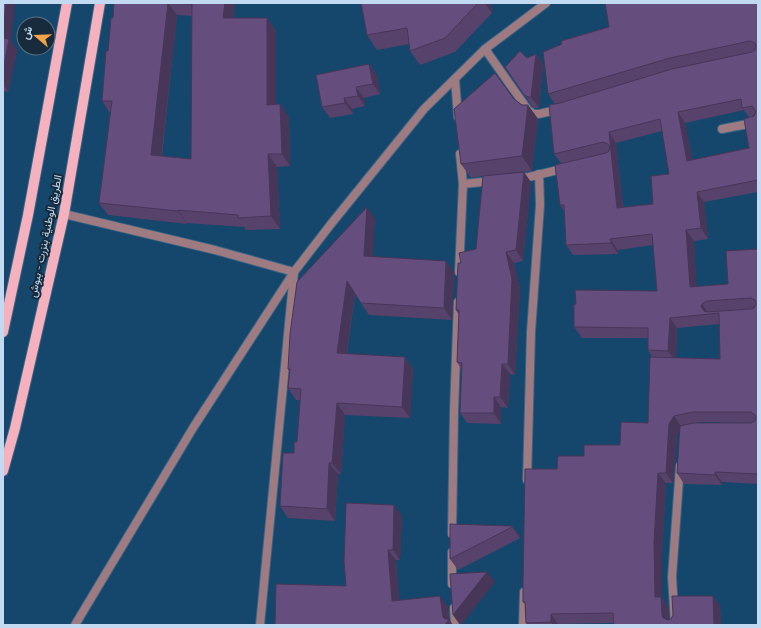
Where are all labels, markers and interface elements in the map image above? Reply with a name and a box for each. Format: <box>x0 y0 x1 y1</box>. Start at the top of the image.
north arrow <box>16 16 56 56</box>
text: ش <box>19 25 35 41</box>
street label: الطريق الوطنية بنزرت - ببوش <box>26 174 65 299</box>

